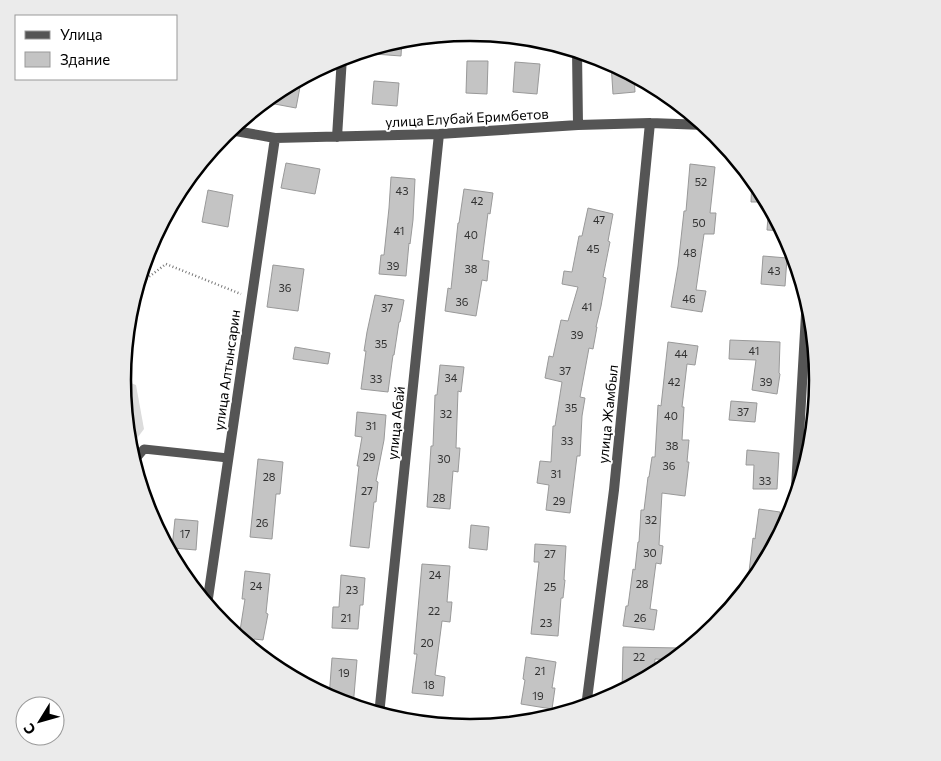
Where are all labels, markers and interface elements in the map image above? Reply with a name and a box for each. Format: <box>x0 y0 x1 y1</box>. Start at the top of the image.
legend <box>15 15 178 80</box>
text: Улица <box>60 25 102 43</box>
text: Здание <box>60 50 110 68</box>
street label: улица Елубай Еримбетов <box>385 105 549 130</box>
house number: 52 <box>695 175 707 188</box>
house number: 43 <box>396 184 408 197</box>
house number: 42 <box>471 194 483 207</box>
house number: 47 <box>593 213 605 226</box>
house number: 50 <box>692 216 706 229</box>
house number: 41 <box>394 224 404 237</box>
house number: 40 <box>464 228 478 241</box>
house number: 45 <box>587 242 599 255</box>
house number: 48 <box>683 246 697 259</box>
house number: 39 <box>387 259 400 272</box>
house number: 38 <box>465 262 478 275</box>
house number: 43 <box>768 264 780 277</box>
house number: 36 <box>279 281 292 294</box>
house number: 46 <box>682 292 696 305</box>
house number: 36 <box>456 295 469 308</box>
house number: 41 <box>582 300 592 313</box>
house number: 37 <box>381 301 393 314</box>
street label: улица Алтынсарин <box>210 308 243 431</box>
house number: 39 <box>571 328 584 341</box>
house number: 35 <box>375 337 387 350</box>
house number: 41 <box>749 344 759 357</box>
house number: 44 <box>674 347 688 360</box>
house number: 37 <box>559 364 571 377</box>
street label: улица Жамбыл <box>594 364 621 464</box>
house number: 34 <box>445 371 458 384</box>
house number: 33 <box>370 372 382 385</box>
house number: 42 <box>668 375 680 388</box>
house number: 39 <box>760 375 773 388</box>
street label: улица Абай <box>383 385 408 461</box>
house number: 35 <box>565 401 577 414</box>
house number: 37 <box>737 405 749 418</box>
house number: 32 <box>440 407 452 420</box>
house number: 40 <box>664 409 678 422</box>
house number: 31 <box>366 419 376 432</box>
house number: 33 <box>561 434 573 447</box>
house number: 38 <box>666 439 679 452</box>
house number: 29 <box>363 450 376 463</box>
house number: 30 <box>437 452 451 465</box>
house number: 36 <box>663 459 676 472</box>
house number: 31 <box>551 467 561 480</box>
house number: 28 <box>263 470 276 483</box>
house number: 33 <box>759 474 771 487</box>
house number: 27 <box>361 484 373 497</box>
house number: 28 <box>433 491 446 504</box>
house number: 29 <box>553 494 566 507</box>
house number: 32 <box>645 513 657 526</box>
house number: 26 <box>256 516 269 529</box>
house number: 17 <box>180 527 190 540</box>
house number: 30 <box>643 546 657 559</box>
house number: 27 <box>544 547 556 560</box>
house number: 24 <box>429 568 442 581</box>
house number: 28 <box>636 577 649 590</box>
house number: 24 <box>250 579 263 592</box>
house number: 25 <box>544 580 556 593</box>
house number: 23 <box>346 583 358 596</box>
house number: 22 <box>428 604 440 617</box>
house number: 21 <box>341 611 351 624</box>
house number: 26 <box>634 611 647 624</box>
house number: 23 <box>540 616 552 629</box>
house number: 20 <box>420 636 434 649</box>
house number: 22 <box>633 650 645 663</box>
house number: 21 <box>535 664 545 677</box>
house number: 19 <box>338 666 350 679</box>
house number: 18 <box>423 678 435 691</box>
house number: 19 <box>532 689 544 702</box>
north arrow <box>15 696 65 746</box>
text: С <box>20 720 39 738</box>

